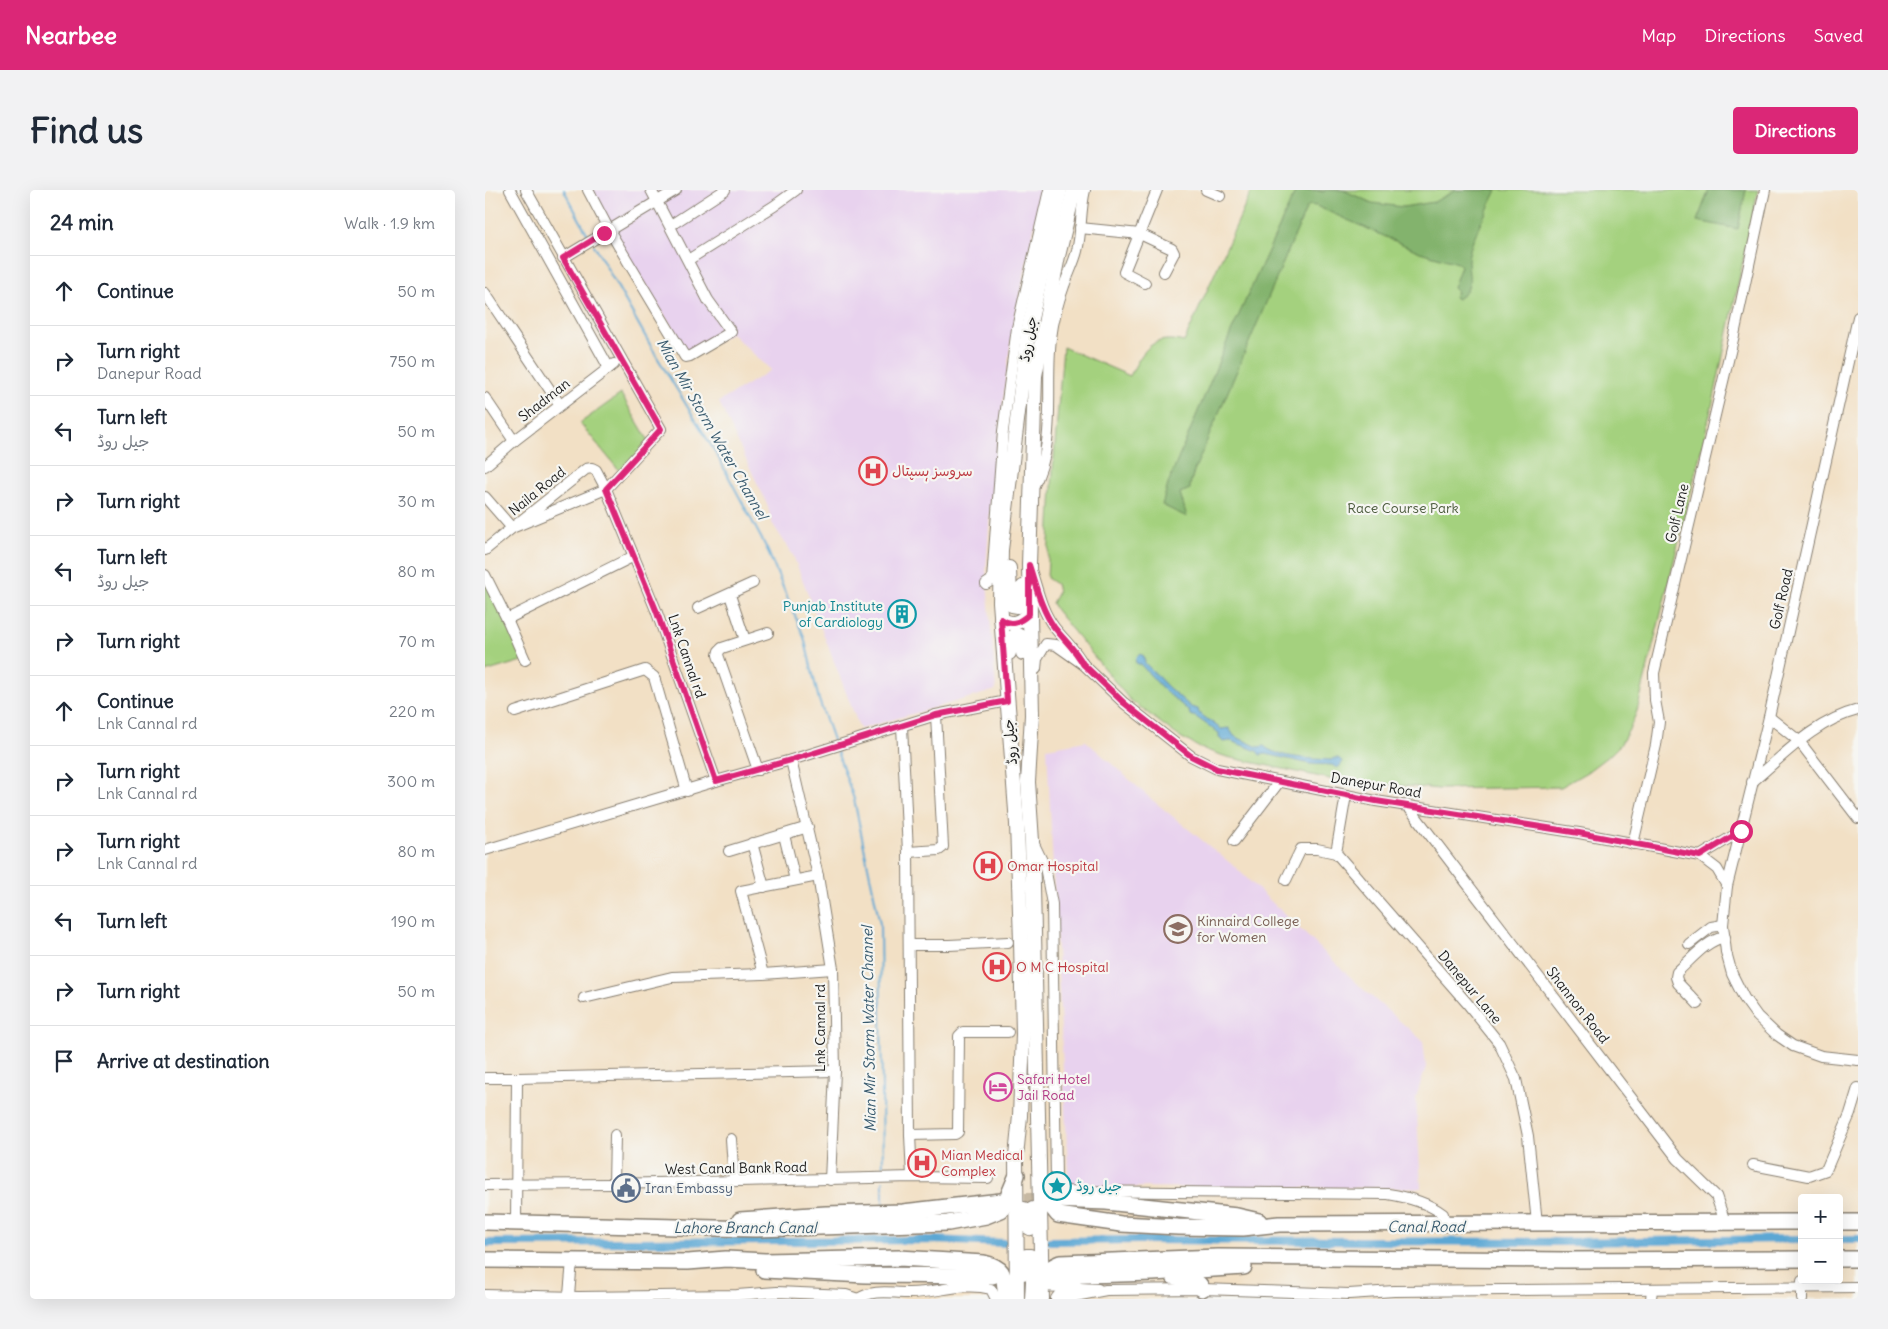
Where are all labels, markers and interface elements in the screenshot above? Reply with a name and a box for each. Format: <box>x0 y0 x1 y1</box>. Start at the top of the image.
text: Nearbee <box>25 20 117 50</box>
text: Map <box>1641 24 1676 47</box>
text: Directions <box>1704 24 1786 47</box>
text: Saved <box>1814 24 1863 47</box>
button: Directions <box>1733 107 1858 154</box>
text: Find us <box>30 108 143 152</box>
text: 24 min <box>50 209 114 236</box>
text: Walk · 1.9 km <box>344 213 435 233</box>
route end <box>593 222 616 245</box>
icon: ahead <box>50 277 78 305</box>
text: Continue <box>97 279 174 303</box>
text: 50 m <box>397 281 435 301</box>
street label: جیل روڈ <box>1015 315 1041 363</box>
water label: Mian Mir Storm Water Channel <box>653 335 774 525</box>
text: Turn right <box>97 339 180 363</box>
icon: right <box>50 347 78 375</box>
text: 750 m <box>390 351 435 371</box>
text: Danepur Road <box>97 363 202 383</box>
street label: Shadman <box>515 374 573 426</box>
text: Turn left <box>97 405 167 429</box>
icon: left <box>50 417 78 445</box>
text: 50 m <box>397 421 435 441</box>
text: جیل روڈ <box>97 431 149 451</box>
hospital icon: سروسز ہسپتال <box>858 456 888 486</box>
place label: سروسز ہسپتال <box>892 462 973 482</box>
street label: Naila Road <box>505 463 569 519</box>
street label: Golf Lane <box>1661 482 1693 544</box>
icon: right <box>50 487 78 515</box>
text: Turn right <box>97 489 180 513</box>
text: 30 m <box>398 491 435 511</box>
park label: Race Course Park <box>1347 499 1459 517</box>
text: Turn left <box>97 545 167 569</box>
icon: left <box>50 557 78 585</box>
text: 80 m <box>397 561 435 581</box>
street label: Golf Road <box>1765 567 1797 631</box>
text: جیل روڈ <box>97 571 149 591</box>
place label: Punjab Institute of Cardiology <box>783 597 883 631</box>
building icon: Punjab Institute of Cardiology <box>887 599 917 629</box>
street label: Lnk Cannal rd <box>664 612 710 700</box>
icon: right <box>50 627 78 655</box>
text: Turn right <box>97 629 180 653</box>
text: 70 m <box>399 631 435 651</box>
text: Continue <box>97 689 174 713</box>
icon: ahead <box>50 697 78 725</box>
text: 220 m <box>389 701 435 721</box>
text: Lnk Cannal rd <box>97 713 197 733</box>
street label: جیل روڈ <box>999 718 1021 766</box>
text: Turn right <box>97 759 180 783</box>
icon: right <box>50 767 78 795</box>
street label: Danepur Road <box>1329 768 1423 802</box>
text: 300 m <box>387 771 435 791</box>
text: Lnk Cannal rd <box>97 783 197 803</box>
route start <box>1730 820 1753 843</box>
text: Turn right <box>97 829 180 853</box>
icon: right <box>50 837 78 865</box>
text: 80 m <box>397 841 435 861</box>
hospital icon: Omar Hospital <box>973 851 1003 881</box>
text: Lnk Cannal rd <box>97 853 197 873</box>
place label: Omar Hospital <box>1007 857 1098 875</box>
icon: left <box>50 907 78 935</box>
text: Turn left <box>97 909 167 933</box>
text: 190 m <box>391 911 435 931</box>
place label: Kinnaird College for Women <box>1197 912 1299 946</box>
school or university icon: Kinnaird College for Women <box>1163 914 1193 944</box>
water label: Mian Mir Storm Water Channel <box>857 923 880 1132</box>
street label: Danepur Lane <box>1434 947 1506 1027</box>
hospital icon: O M C Hospital <box>982 952 1012 982</box>
place label: O M C Hospital <box>1016 958 1109 976</box>
street label: Shannon Road <box>1543 963 1613 1047</box>
icon: right <box>50 977 78 1005</box>
text: Turn right <box>97 979 180 1003</box>
text: 50 m <box>397 981 435 1001</box>
street label: Lnk Cannal rd <box>811 984 829 1072</box>
icon: arrive <box>50 1047 78 1075</box>
text: Arrive at destination <box>97 1049 270 1073</box>
place label: Safari Hotel Jail Road <box>1017 1070 1090 1104</box>
hotel icon: Safari Hotel Jail Road <box>983 1072 1013 1102</box>
place label: Mian Medical Complex <box>941 1146 1023 1180</box>
hospital icon: Mian Medical Complex <box>907 1148 937 1178</box>
street label: West Canal Bank Road <box>665 1158 807 1178</box>
place icon: جیل روڈ <box>1042 1171 1072 1201</box>
public building icon: Iran Embassy <box>611 1173 641 1203</box>
place label: جیل روڈ <box>1076 1177 1122 1195</box>
place label: Iran Embassy <box>645 1179 733 1197</box>
map controls <box>1798 1194 1843 1284</box>
button: + <box>1798 1194 1843 1239</box>
water label: Canal Road <box>1387 1217 1467 1236</box>
water label: Lahore Branch Canal <box>674 1218 819 1237</box>
button: − <box>1798 1239 1843 1284</box>

